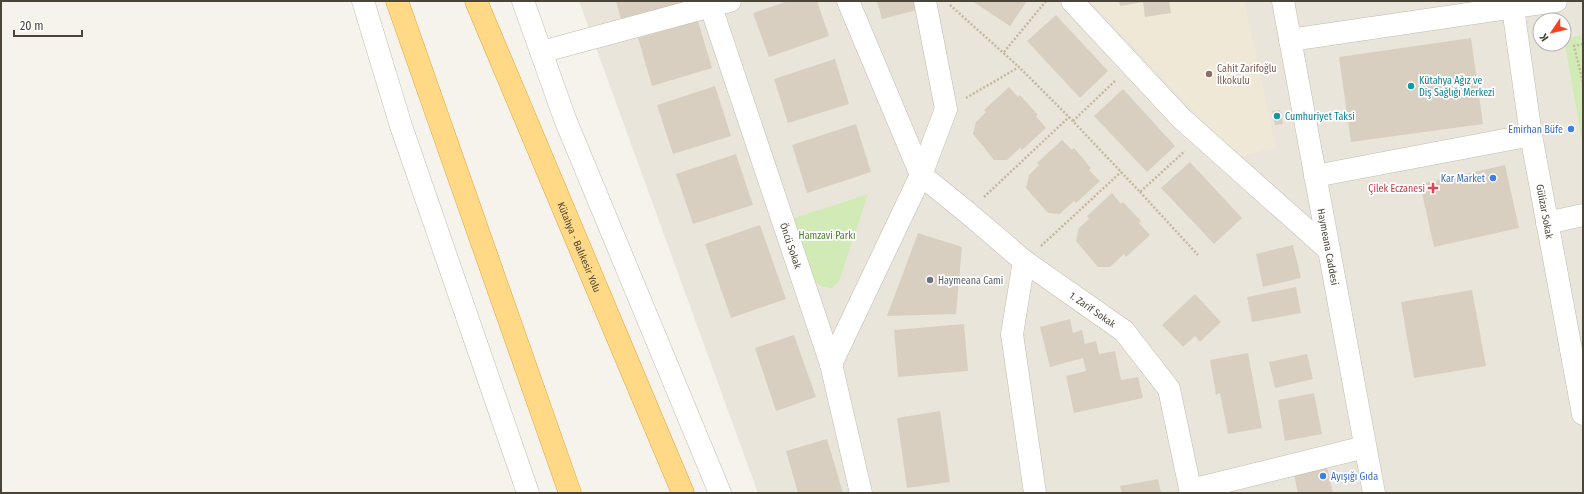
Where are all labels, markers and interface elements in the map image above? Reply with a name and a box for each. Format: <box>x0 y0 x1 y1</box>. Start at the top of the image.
scale bar <box>14 12 82 38</box>
north arrow <box>1532 12 1572 52</box>
text: 20 m <box>20 19 44 33</box>
text: K <box>1537 31 1551 44</box>
place label: Cahit Zarifoğlu İlkokulu <box>1217 63 1277 87</box>
marker: Cahit Zarifoğlu İlkokulu <box>1204 69 1214 79</box>
place label: Kütahya Ağız ve Diş Sağlığı Merkezi <box>1419 75 1495 99</box>
marker: Kütahya Ağız ve Diş Sağlığı Merkezi <box>1406 81 1416 91</box>
marker: Cumhuriyet Taksi <box>1272 111 1282 121</box>
place label: Cumhuriyet Taksi <box>1285 111 1355 123</box>
place label: Emirhan Büfe <box>1508 124 1563 136</box>
marker: Emirhan Büfe <box>1566 124 1576 134</box>
place label: Kar Market <box>1441 173 1486 185</box>
marker: Kar Market <box>1488 173 1498 183</box>
place label: Çilek Eczanesi <box>1368 183 1425 195</box>
marker: Çilek Eczanesi <box>1428 183 1438 193</box>
street label: Gülizar Sokak <box>1533 183 1555 240</box>
street label: Kütahya - Balıkesir Yolu <box>554 201 603 294</box>
street label: Haymeana Caddesi <box>1315 208 1340 286</box>
street label: Öncü Sokak <box>777 221 804 271</box>
park label: Hamzavi Parkı <box>799 230 855 242</box>
marker: Haymeana Cami <box>925 275 935 285</box>
place label: Haymeana Cami <box>938 275 1003 287</box>
street label: 1. Zarif Sokak <box>1067 290 1118 331</box>
marker: Ayışığı Gıda <box>1318 471 1328 481</box>
place label: Ayışığı Gıda <box>1331 471 1378 483</box>

